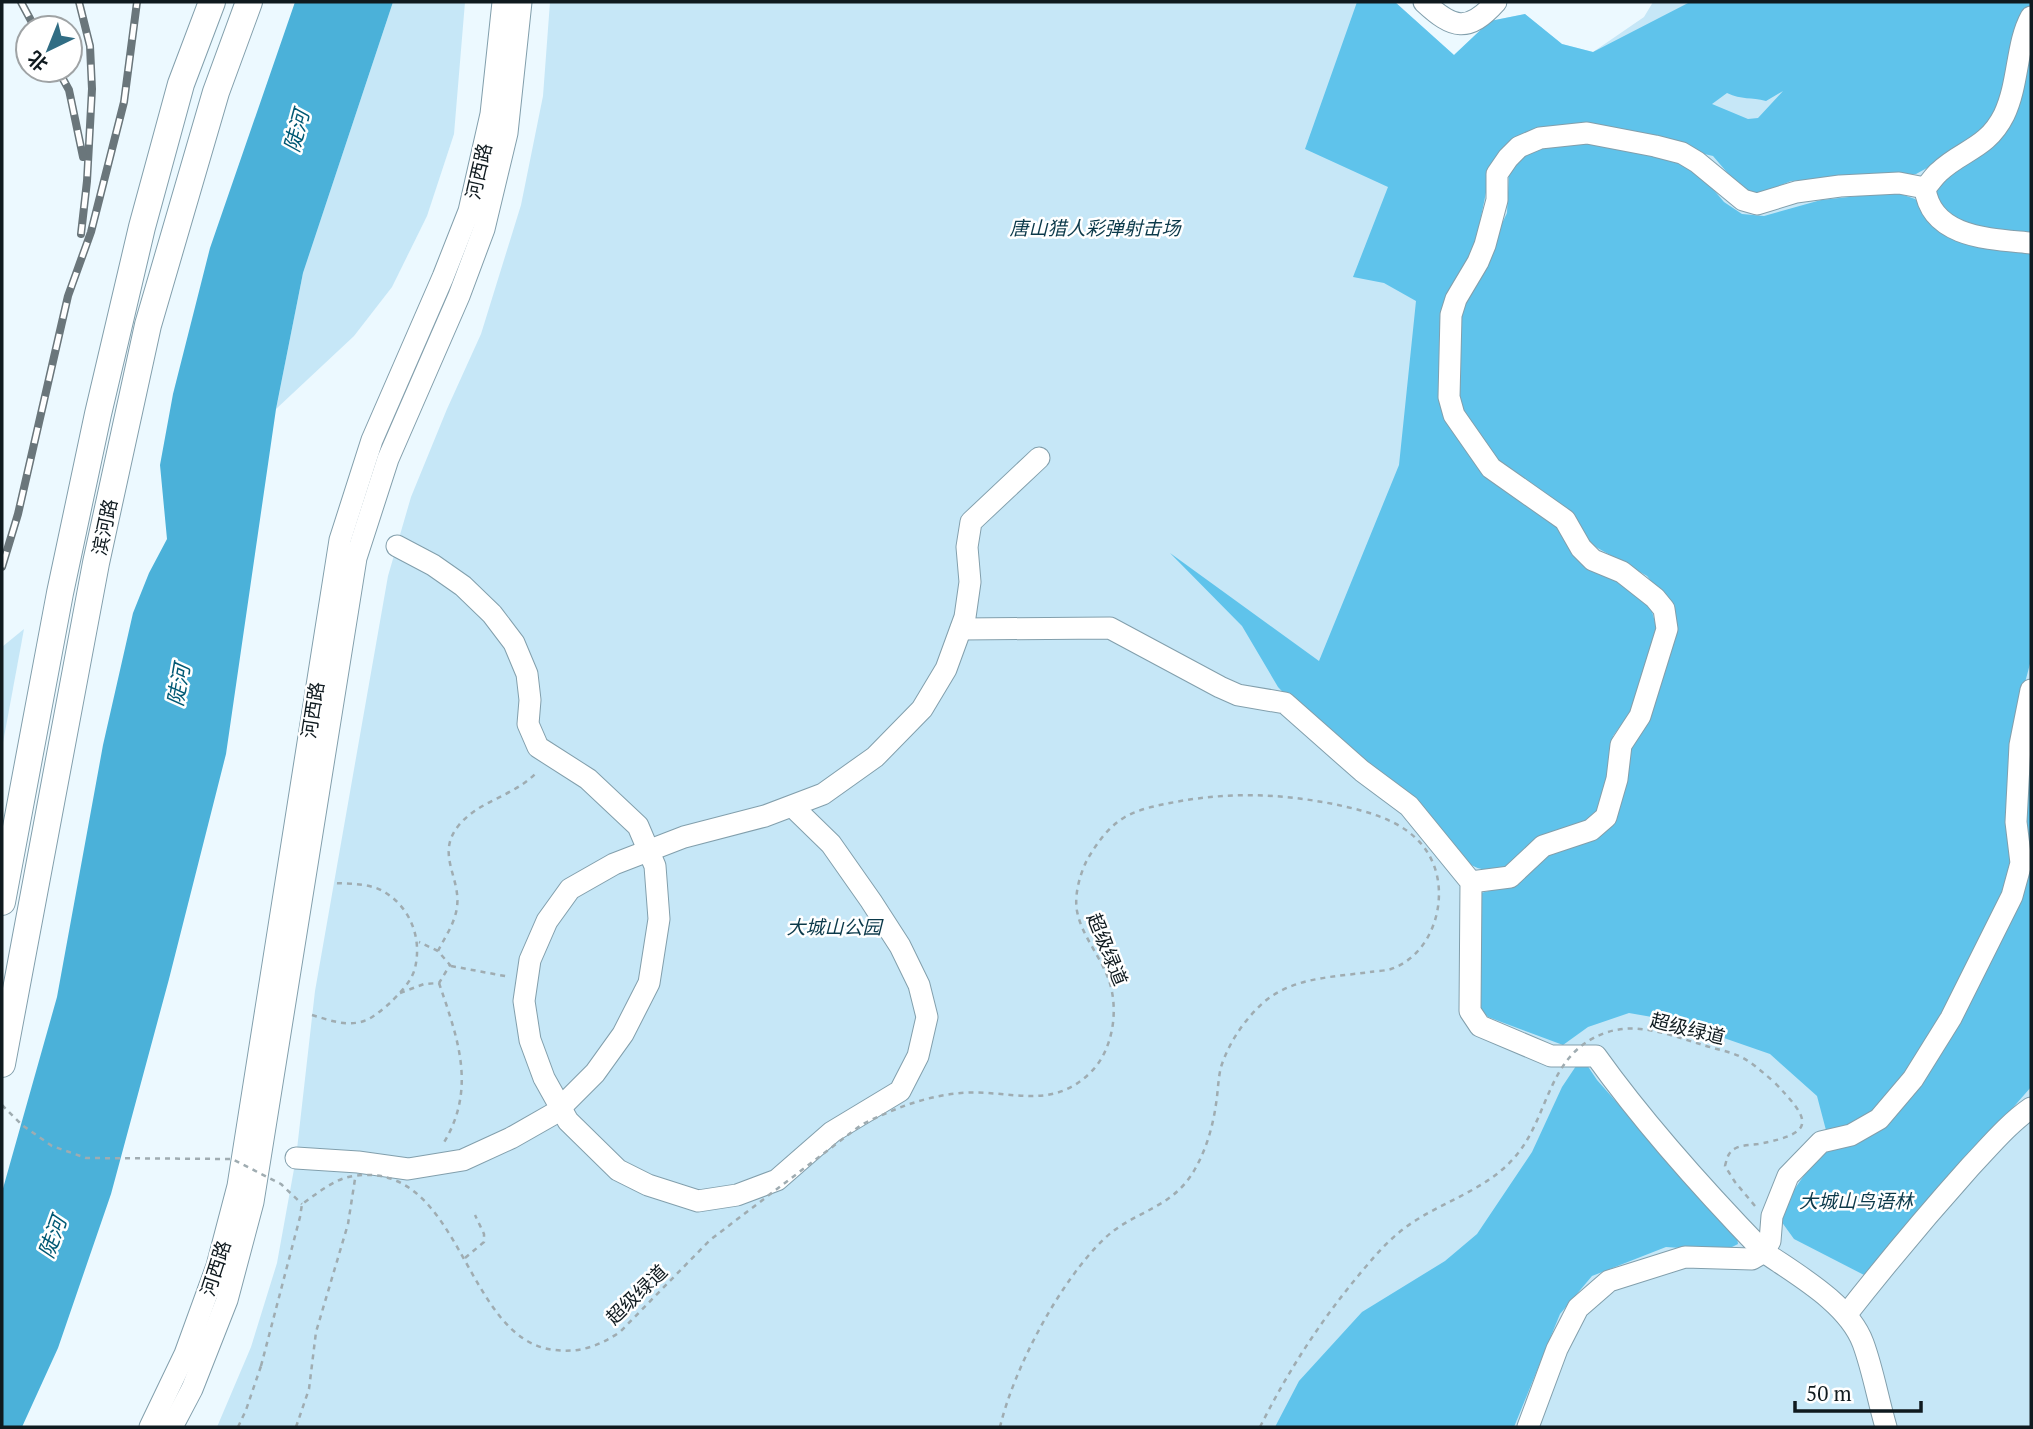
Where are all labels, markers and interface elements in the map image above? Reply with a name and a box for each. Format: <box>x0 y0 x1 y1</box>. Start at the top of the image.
north arrow <box>14 14 84 84</box>
text: 北 <box>22 46 53 77</box>
water label: 陡河 <box>277 103 316 155</box>
street label: 河西路 <box>459 140 497 202</box>
park label: 唐山猎人彩弹射击场 <box>1009 215 1182 240</box>
street label: 滨河路 <box>86 497 122 557</box>
water label: 陡河 <box>161 658 196 708</box>
street label: 河西路 <box>295 680 329 740</box>
street label: 超级绿道 <box>1082 909 1134 989</box>
park label: 大城山公园 <box>786 914 884 939</box>
street label: 超级绿道 <box>1648 1007 1728 1049</box>
park label: 大城山鸟语林 <box>1799 1188 1915 1213</box>
water label: 陡河 <box>32 1209 74 1262</box>
street label: 河西路 <box>194 1237 236 1299</box>
street label: 超级绿道 <box>600 1259 672 1329</box>
scale bar <box>1795 1370 1921 1414</box>
text: 50 m <box>1806 1379 1852 1407</box>

